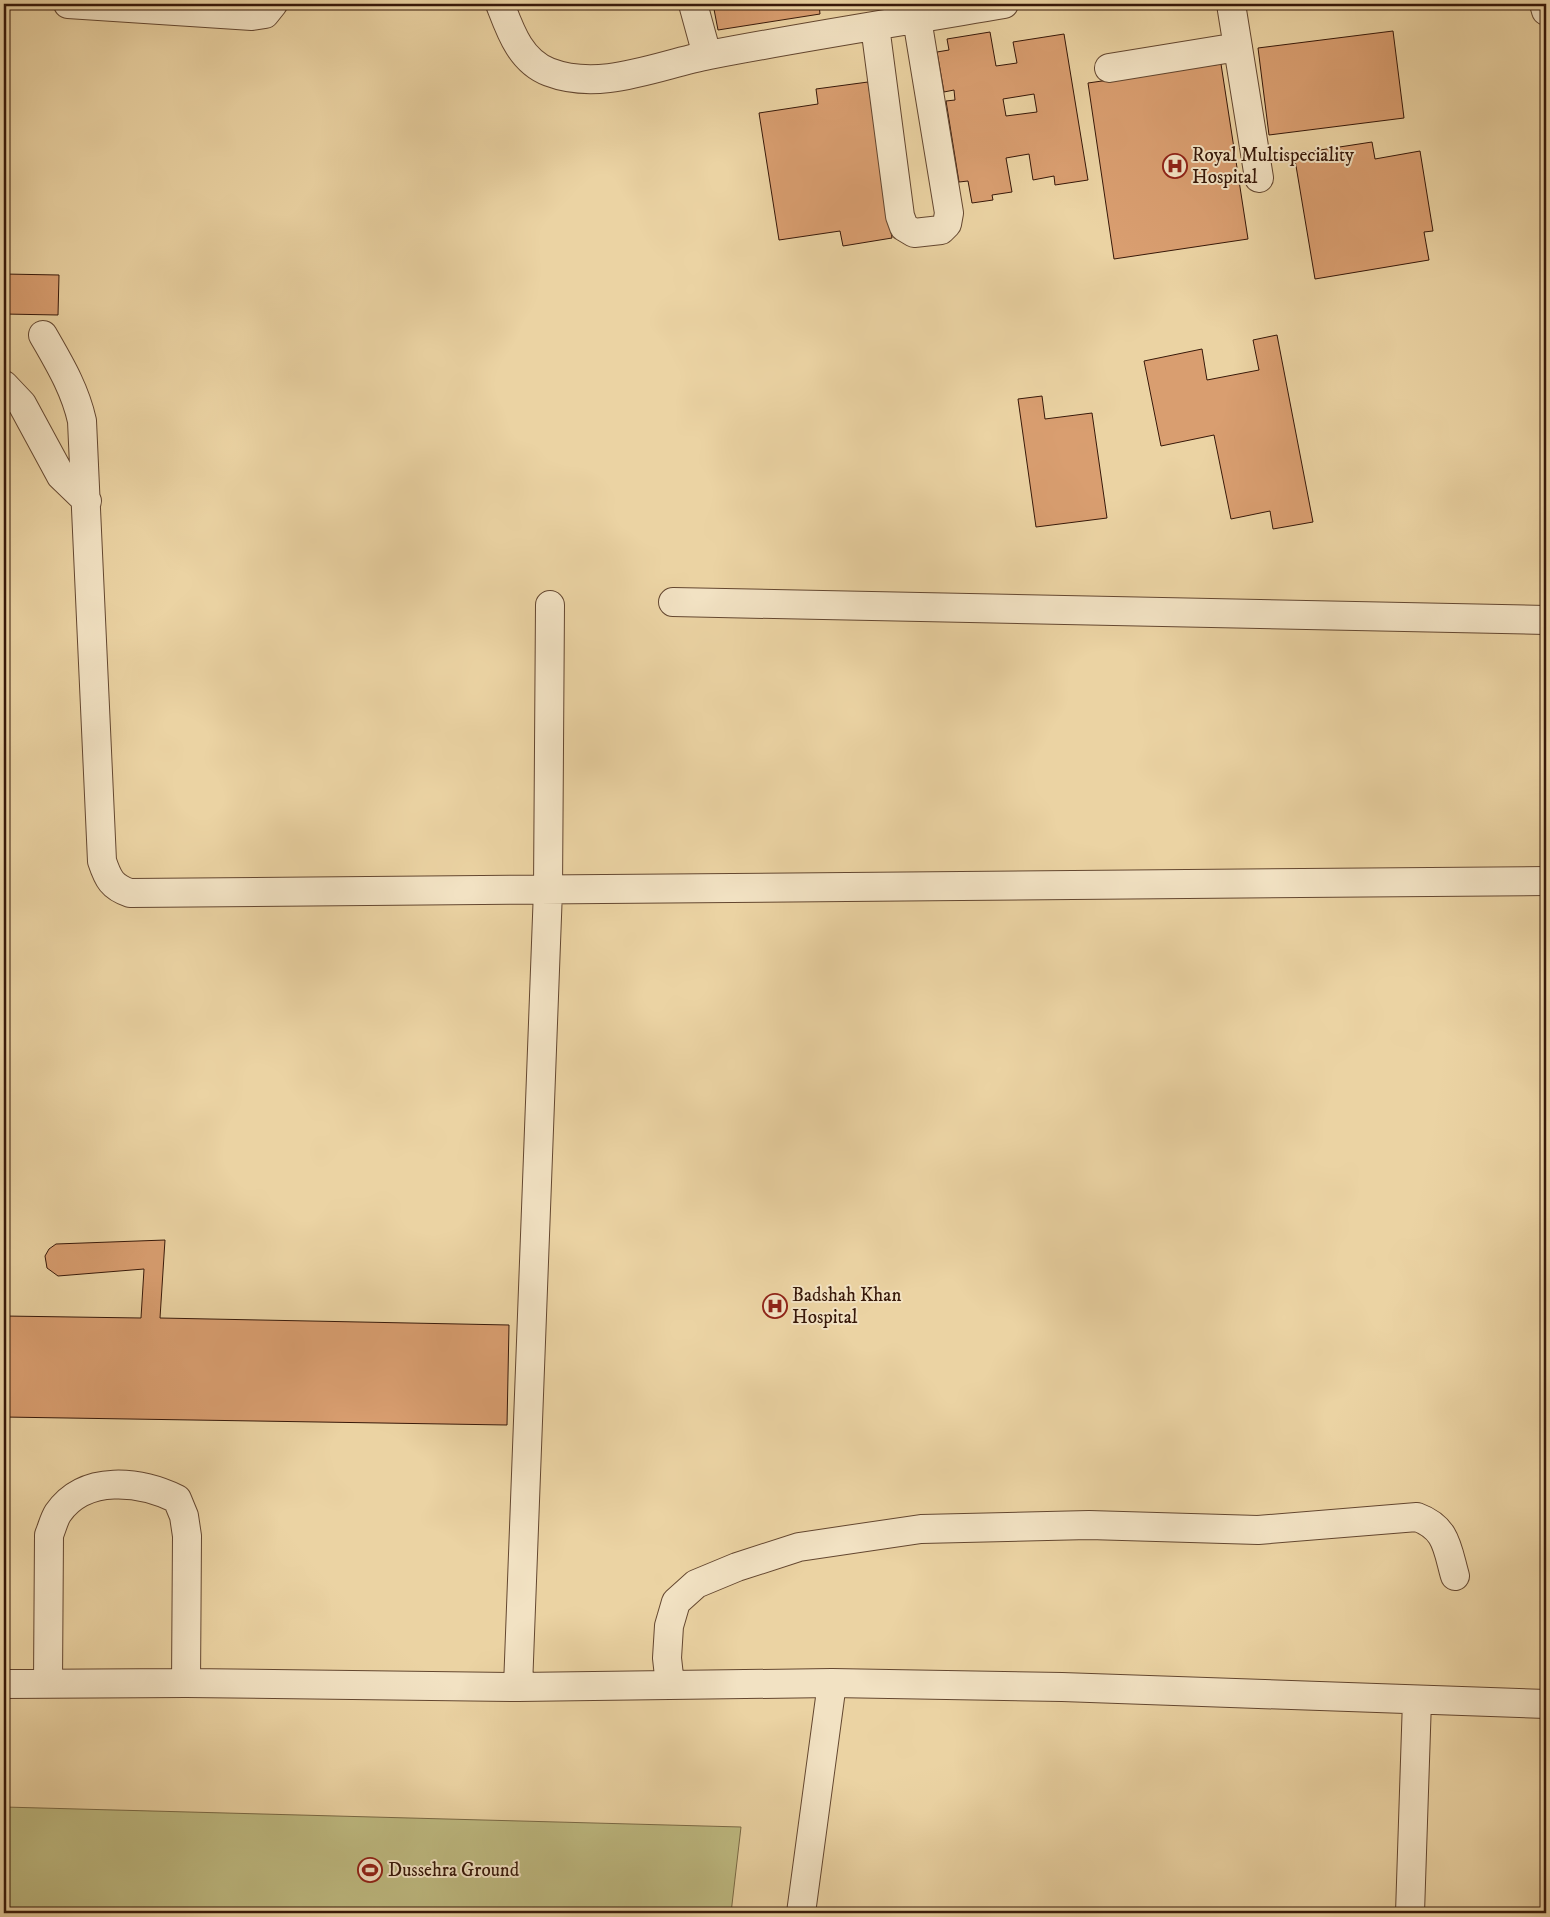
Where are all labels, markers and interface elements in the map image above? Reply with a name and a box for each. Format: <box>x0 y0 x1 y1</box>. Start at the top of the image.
place label: Royal Multispeciality Hospital <box>1192 144 1355 189</box>
hospital icon: Royal Multispeciality Hospital <box>1162 153 1188 179</box>
place label: Badshah Khan Hospital <box>792 1284 901 1329</box>
hospital icon: Badshah Khan Hospital <box>762 1293 788 1319</box>
sports icon: Dussehra Ground <box>357 1857 383 1883</box>
place label: Dussehra Ground <box>388 1859 520 1882</box>

